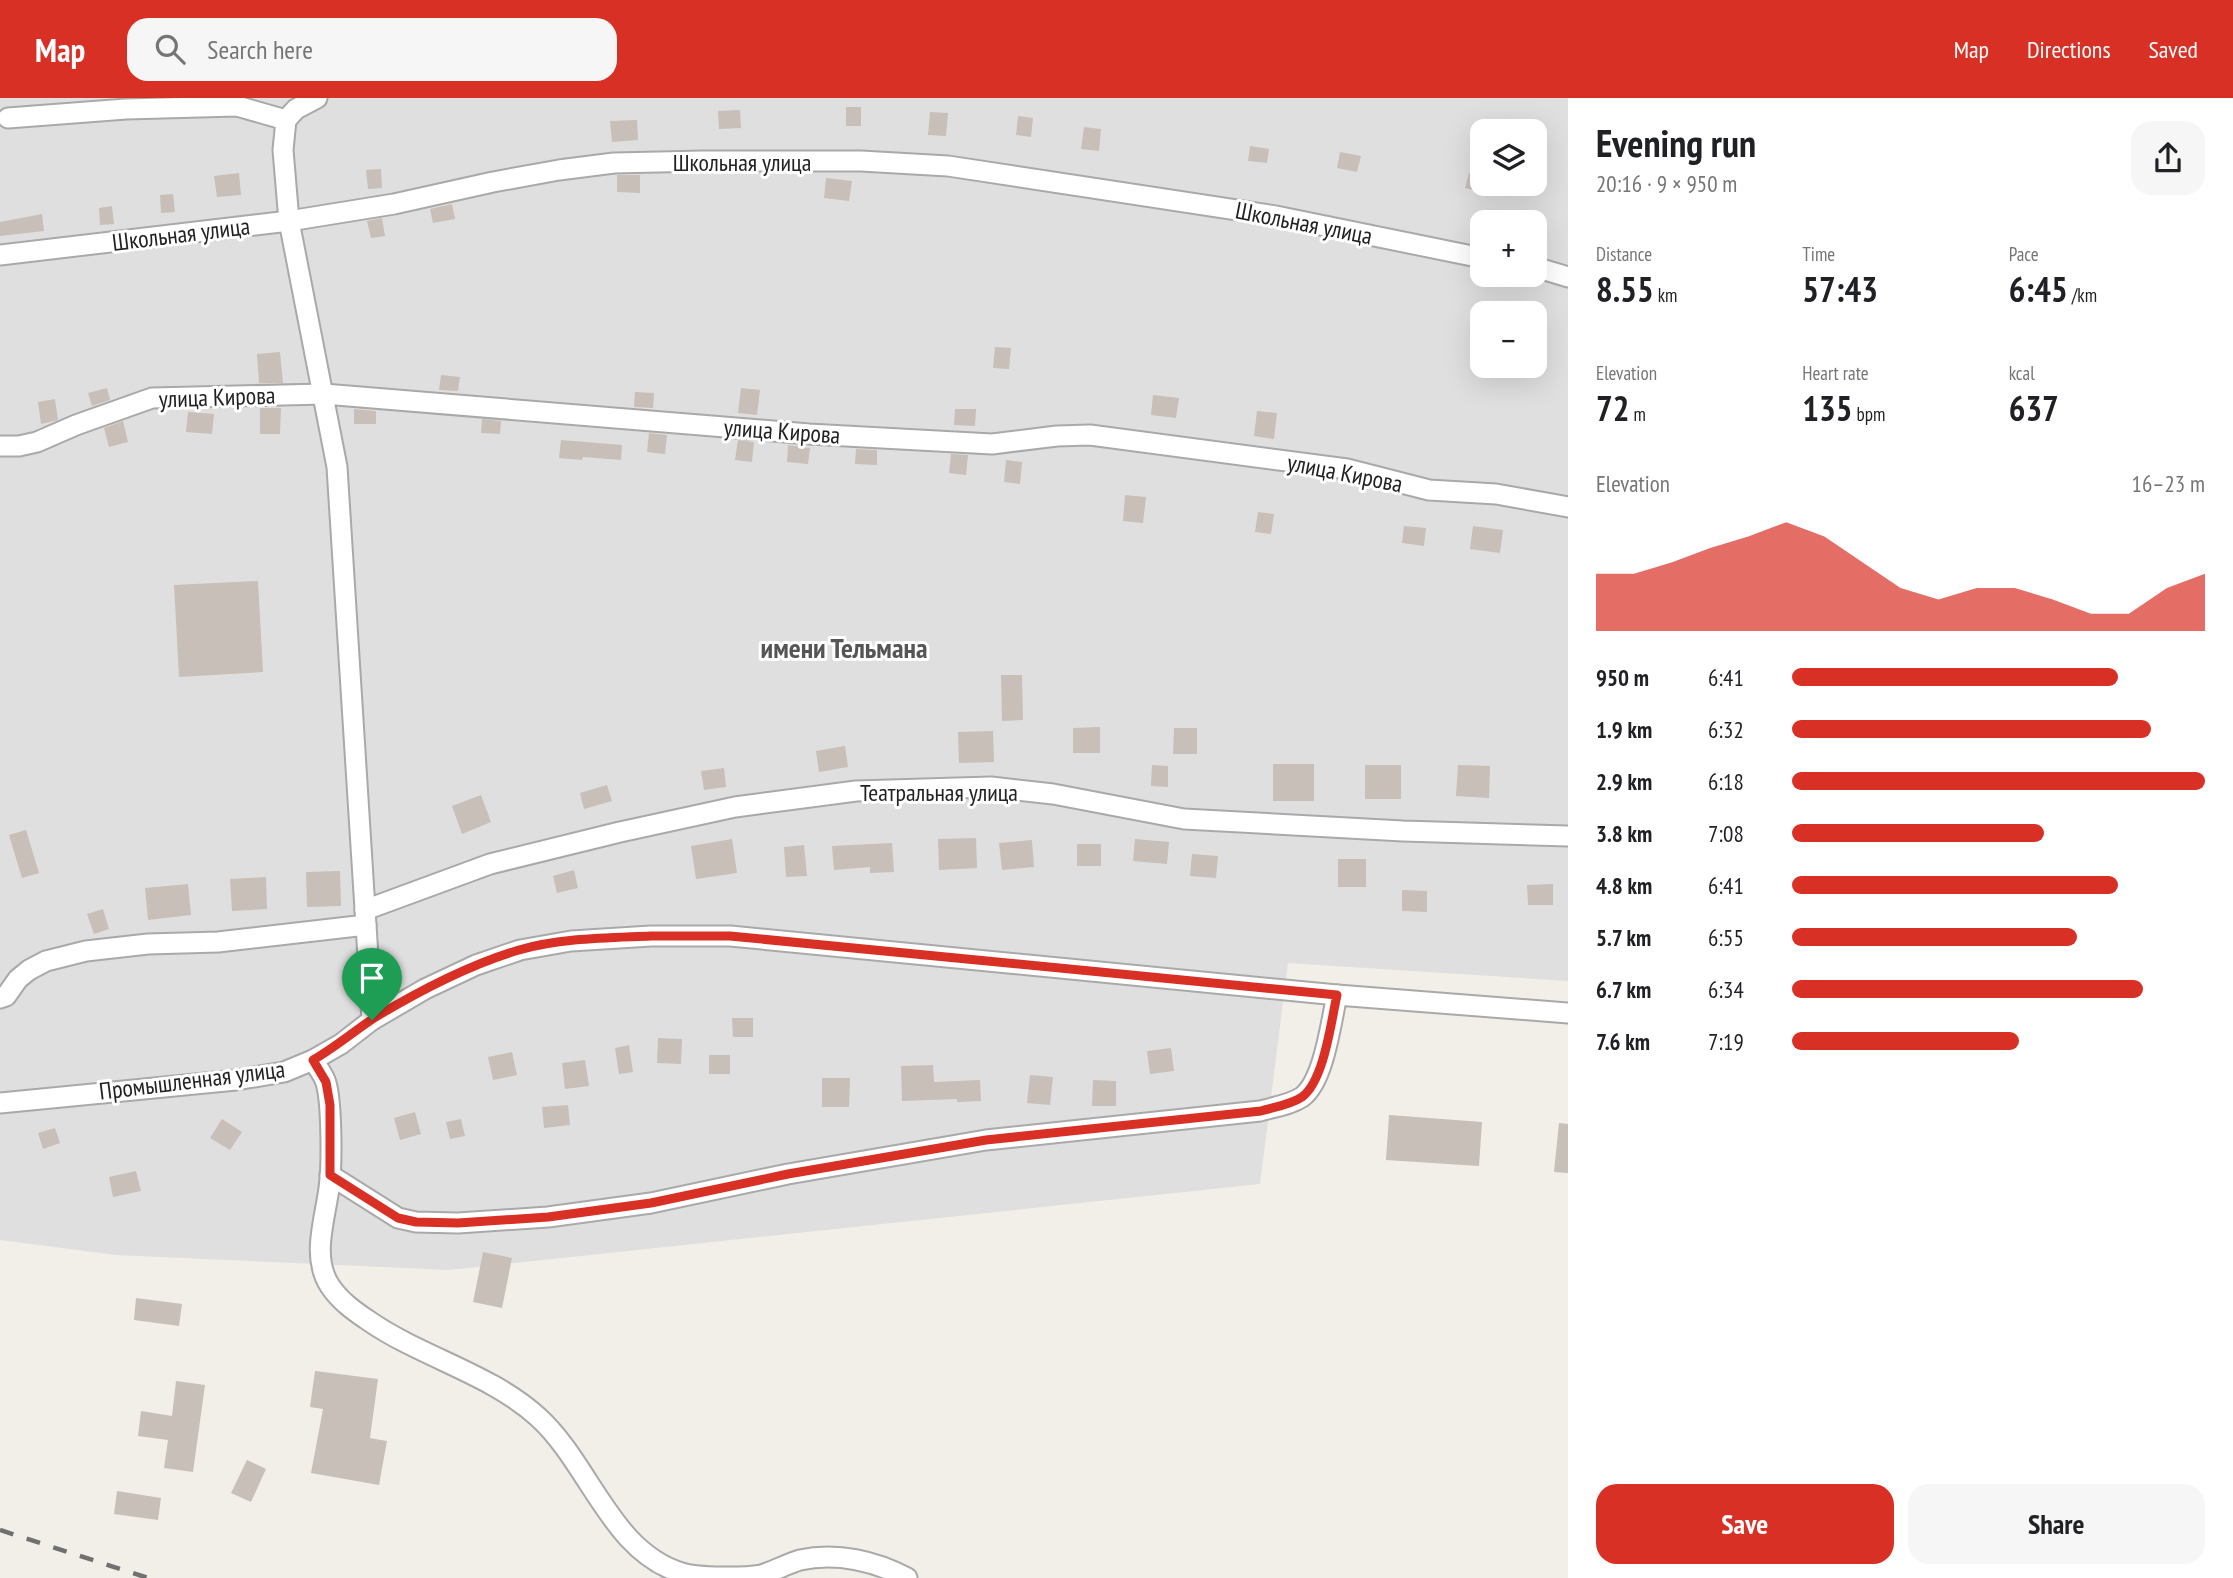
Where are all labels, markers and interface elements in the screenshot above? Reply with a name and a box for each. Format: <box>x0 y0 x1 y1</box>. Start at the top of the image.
search box <box>127 18 617 81</box>
text: Map <box>35 28 85 71</box>
icon: search <box>151 30 189 68</box>
text: Search here <box>207 33 313 66</box>
text: Map <box>1954 34 1989 65</box>
text: Directions <box>2027 34 2111 65</box>
text: Saved <box>2149 34 2198 65</box>
text: Evening run <box>1596 118 1756 167</box>
map controls <box>1470 119 1547 378</box>
button: layers <box>1470 119 1547 196</box>
button: share <box>2131 121 2205 195</box>
street label: Школьная улица <box>673 147 811 178</box>
text: 20:16 · 9 × 950 m <box>1596 169 1737 198</box>
street label: Школьная улица <box>1233 195 1375 251</box>
street label: Школьная улица <box>110 210 252 258</box>
button: + <box>1470 210 1547 287</box>
text: Distance <box>1596 242 1652 266</box>
text: Time <box>1802 242 1835 266</box>
text: Pace <box>2009 242 2039 266</box>
text: 8.55 <box>1596 266 1654 312</box>
text: 57:43 <box>1802 266 1878 312</box>
text: 6:45 <box>2009 266 2068 312</box>
text: km <box>1654 283 1677 307</box>
text: /km <box>2068 283 2097 307</box>
button: − <box>1470 301 1547 378</box>
text: Elevation <box>1596 361 1657 385</box>
text: Heart rate <box>1802 361 1869 385</box>
text: kcal <box>2009 361 2035 385</box>
street label: улица Кирова <box>158 379 276 415</box>
text: 72 <box>1596 385 1629 431</box>
text: 135 <box>1802 385 1853 431</box>
text: 637 <box>2009 385 2059 431</box>
text: m <box>1629 402 1646 426</box>
text: bpm <box>1853 402 1885 426</box>
street label: улица Кирова <box>723 411 841 451</box>
street label: улица Кирова <box>1285 447 1405 499</box>
text: Elevation <box>1596 469 1670 498</box>
text: 16–23 m <box>2132 469 2205 498</box>
district label: имени Тельмана <box>761 629 927 666</box>
text: 950 m <box>1596 663 1649 692</box>
text: 6:41 <box>1708 663 1744 692</box>
text: 1.9 km <box>1596 715 1652 744</box>
text: 6:32 <box>1708 715 1744 744</box>
text: 2.9 km <box>1596 767 1652 796</box>
text: 6:18 <box>1708 767 1744 796</box>
street label: Театральная улица <box>860 777 1018 808</box>
text: 3.8 km <box>1596 819 1652 848</box>
text: 7:08 <box>1708 819 1744 848</box>
text: 4.8 km <box>1596 871 1652 900</box>
text: 6:41 <box>1708 871 1744 900</box>
text: 5.7 km <box>1596 923 1651 952</box>
text: 6:55 <box>1708 923 1744 952</box>
pin <box>342 948 402 1020</box>
icon: arrive <box>353 959 391 997</box>
text: 6.7 km <box>1596 975 1651 1004</box>
text: 6:34 <box>1708 975 1744 1004</box>
text: 7.6 km <box>1596 1027 1650 1056</box>
text: 7:19 <box>1708 1027 1744 1056</box>
street label: Промышленная улица <box>97 1053 287 1107</box>
button: Save <box>1596 1484 1894 1564</box>
button: Share <box>1908 1484 2205 1564</box>

